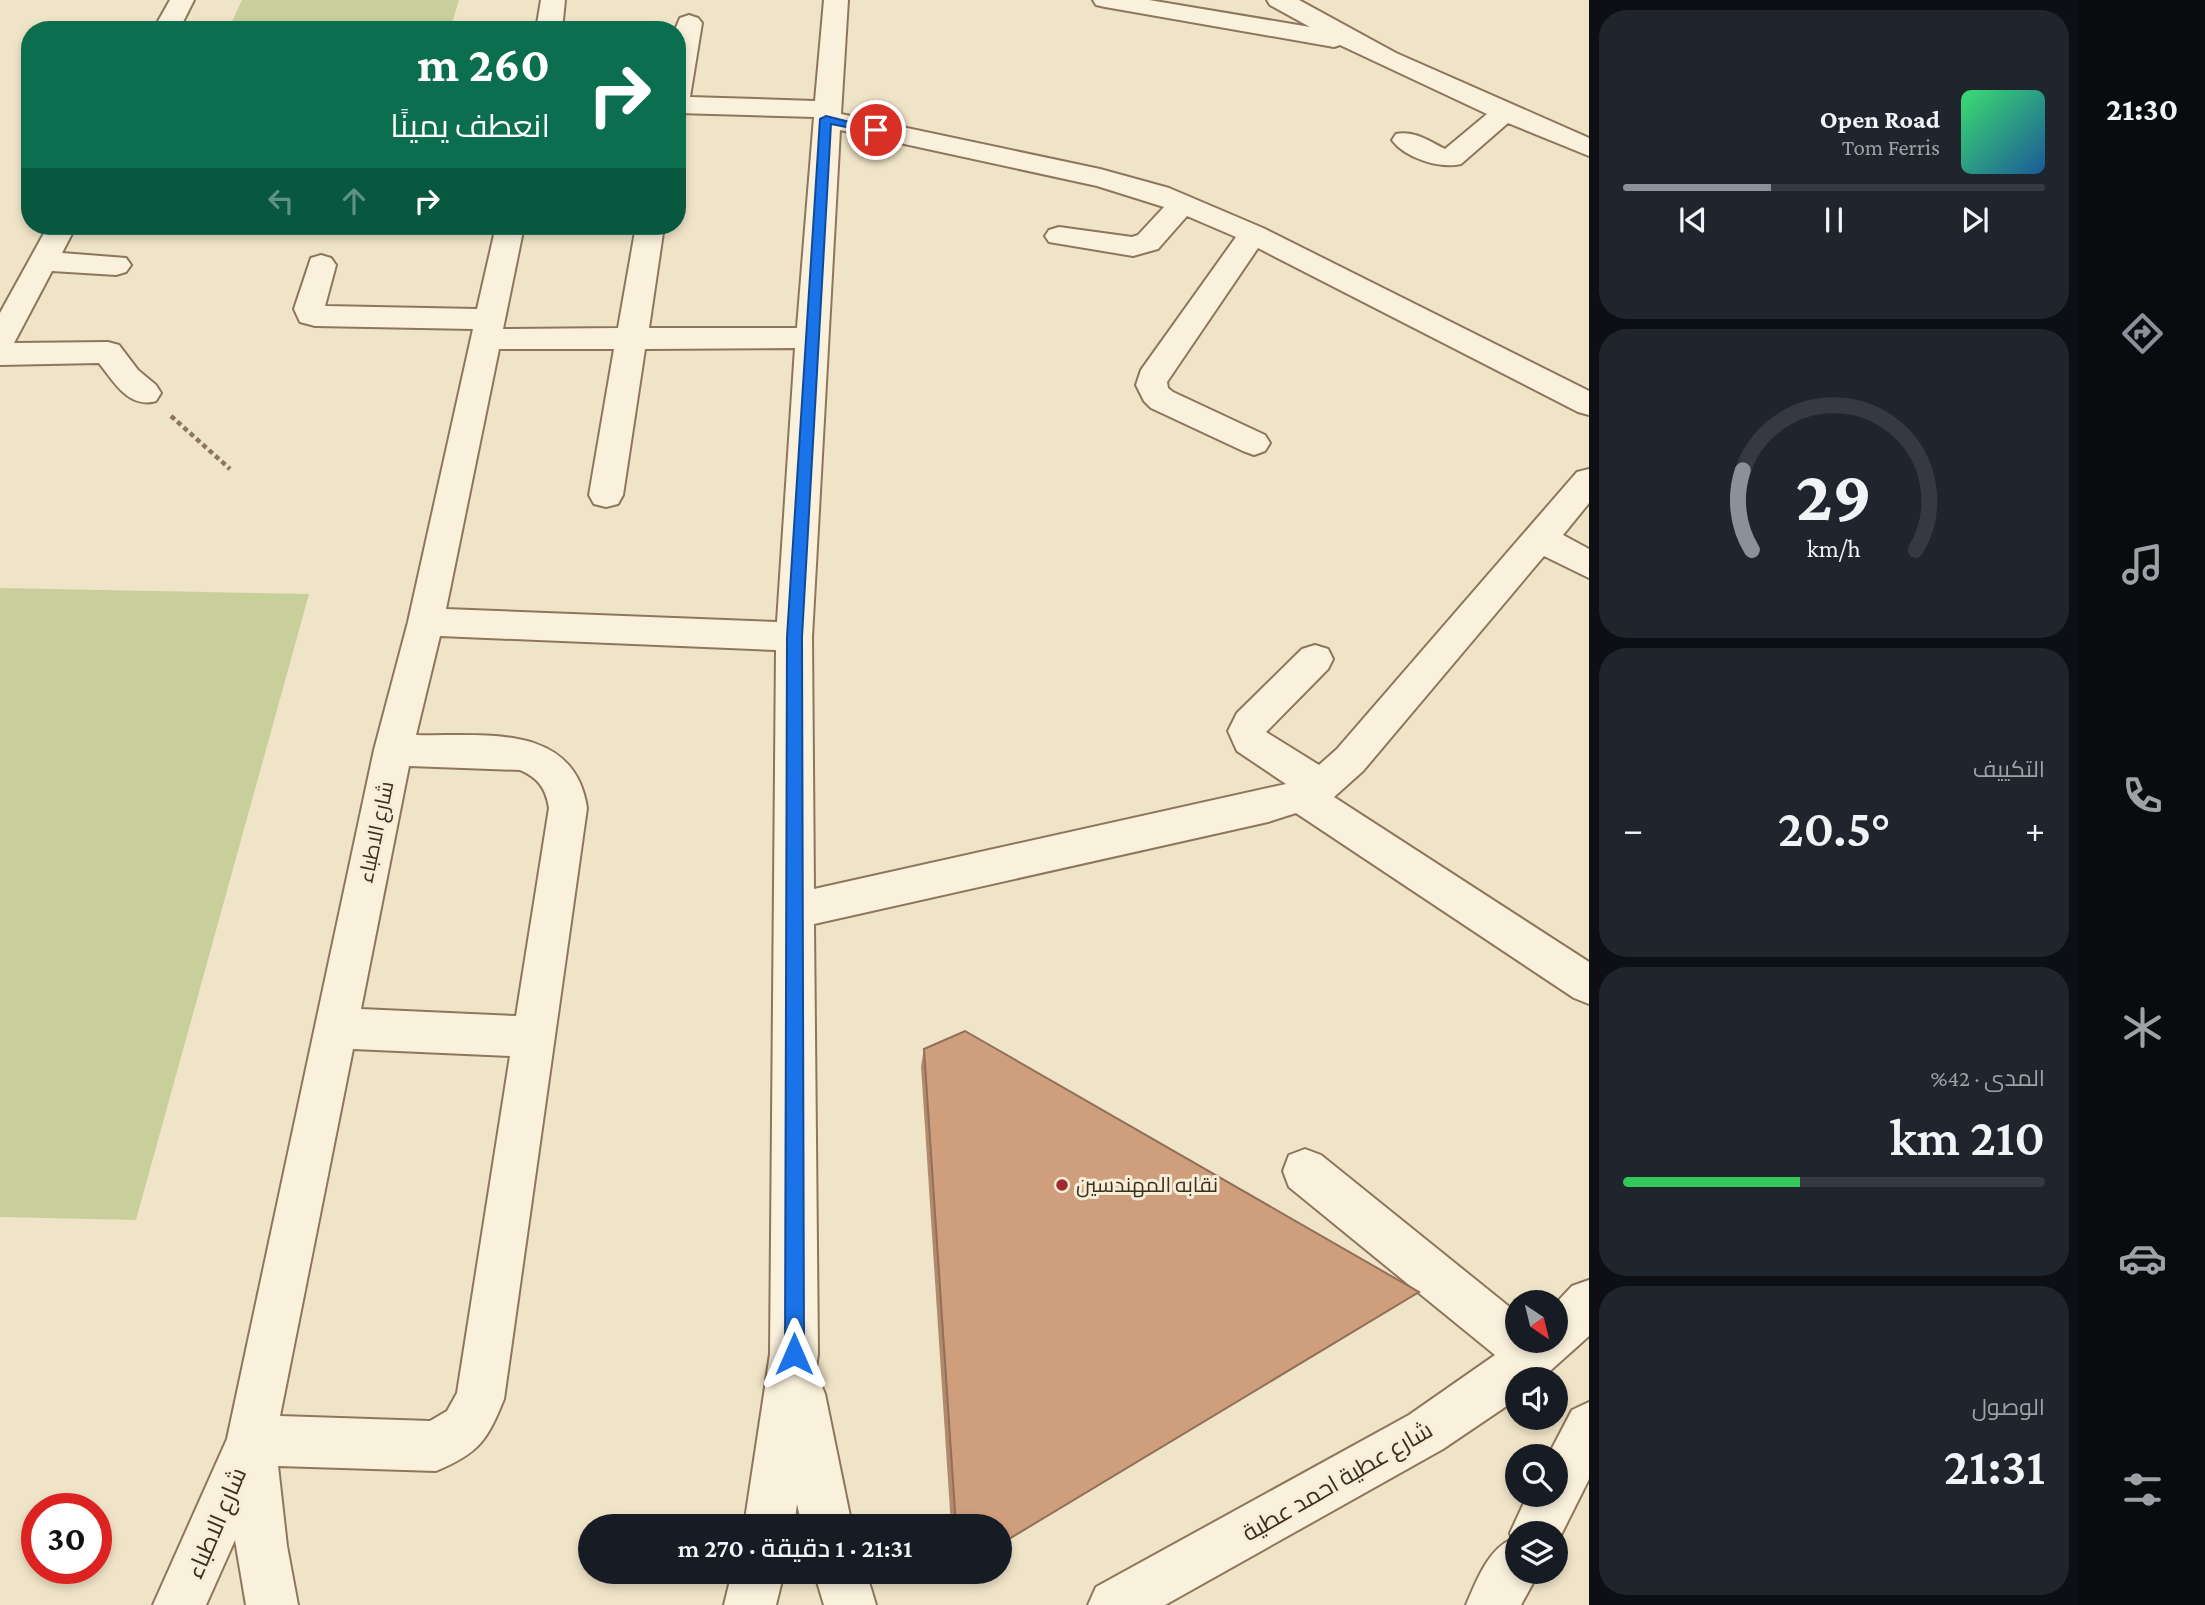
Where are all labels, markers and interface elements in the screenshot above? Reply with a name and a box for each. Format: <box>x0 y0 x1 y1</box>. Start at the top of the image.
text: 260 m <box>418 37 550 92</box>
icon: right <box>574 49 665 140</box>
text: 21:30 <box>2106 91 2178 127</box>
pin <box>846 100 906 160</box>
text: Open Road <box>1820 105 1940 134</box>
text: انعطف يمينًا <box>390 108 550 144</box>
icon: arrive <box>857 111 895 149</box>
text: Tom Ferris <box>1842 134 1940 160</box>
icon: left <box>262 182 300 220</box>
icon: ahead <box>335 182 373 220</box>
icon: right <box>408 182 446 220</box>
icon: previous <box>1674 201 1712 239</box>
icon: pause <box>1815 201 1853 239</box>
icon: next <box>1956 201 1994 239</box>
icon: directions <box>2118 309 2167 358</box>
text: 29 <box>1796 455 1872 536</box>
text: km/h <box>1807 534 1861 561</box>
icon: music <box>2118 540 2167 589</box>
text: التكييف <box>1973 756 2045 782</box>
icon: phone <box>2118 771 2167 820</box>
street label: شارع الاطباء <box>354 779 400 885</box>
text: 20.5° <box>1778 799 1890 857</box>
text: − <box>1623 808 1643 850</box>
text: + <box>2025 808 2045 850</box>
icon: climate <box>2118 1003 2167 1052</box>
text: المدى · 42% <box>1930 1065 2045 1091</box>
text: 210 km <box>1890 1108 2045 1166</box>
place label: نقابه المهندسين <box>1076 1173 1218 1198</box>
marker: نقابه المهندسين <box>1054 1177 1070 1193</box>
icon: car <box>2118 1234 2167 1283</box>
north arrow <box>1505 1290 1568 1353</box>
map controls <box>1505 1290 1568 1584</box>
position arrow <box>757 1317 831 1391</box>
button: sound <box>1505 1367 1568 1430</box>
text: الوصول <box>1972 1394 2045 1420</box>
street label: شارع عطية احمد عطية <box>1237 1416 1438 1549</box>
text: 21:31 <box>1943 1437 2045 1495</box>
button: search <box>1505 1444 1568 1507</box>
street label: شارع الاطباء <box>181 1463 254 1584</box>
icon: filters <box>2118 1465 2167 1514</box>
speed limit sign: 30 <box>21 1493 112 1584</box>
button: layers <box>1505 1521 1568 1584</box>
text: 21:31 · 1 دقيقة · 270 m <box>678 1534 912 1563</box>

